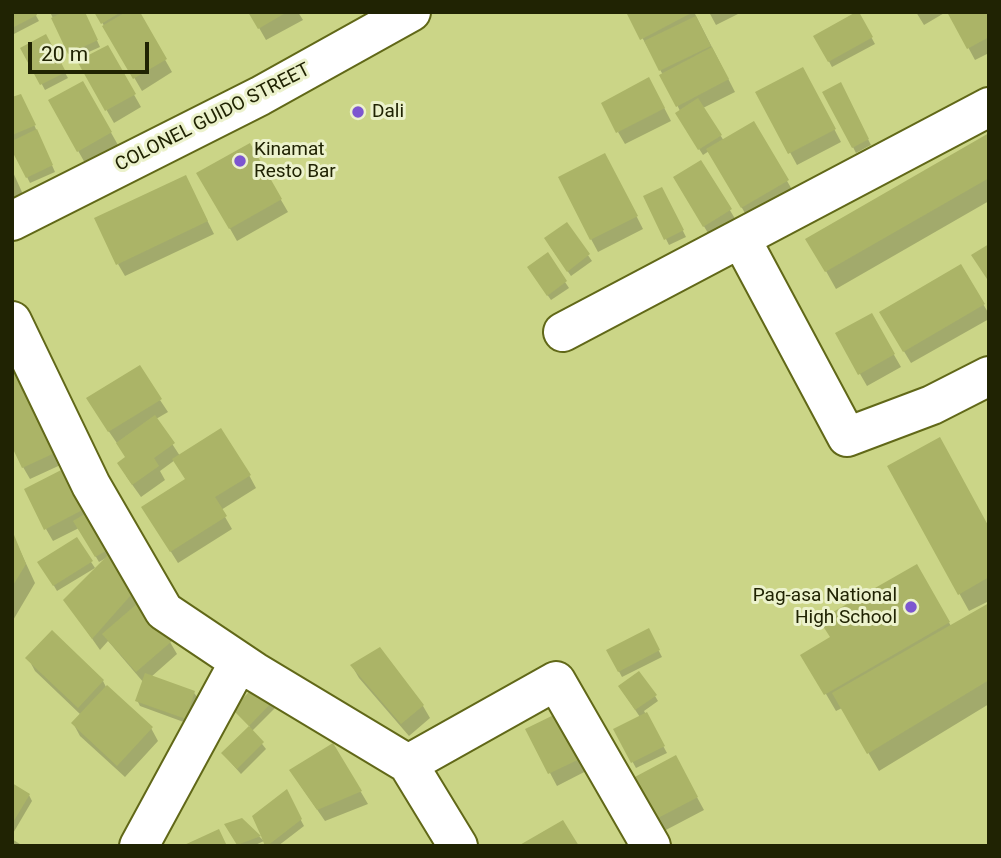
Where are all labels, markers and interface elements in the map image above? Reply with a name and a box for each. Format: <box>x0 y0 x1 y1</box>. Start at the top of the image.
scale bar <box>32 28 152 72</box>
text: 20 m <box>41 42 88 66</box>
street label: COLONEL GUIDO STREET <box>112 59 314 177</box>
place label: Dali <box>372 101 404 123</box>
marker: Dali <box>350 104 366 120</box>
place label: Kinamat Resto Bar <box>254 139 336 183</box>
marker: Kinamat Resto Bar <box>232 153 248 169</box>
place label: Pag-asa National High School <box>753 585 897 629</box>
marker: Pag-asa National High School <box>903 599 919 615</box>

